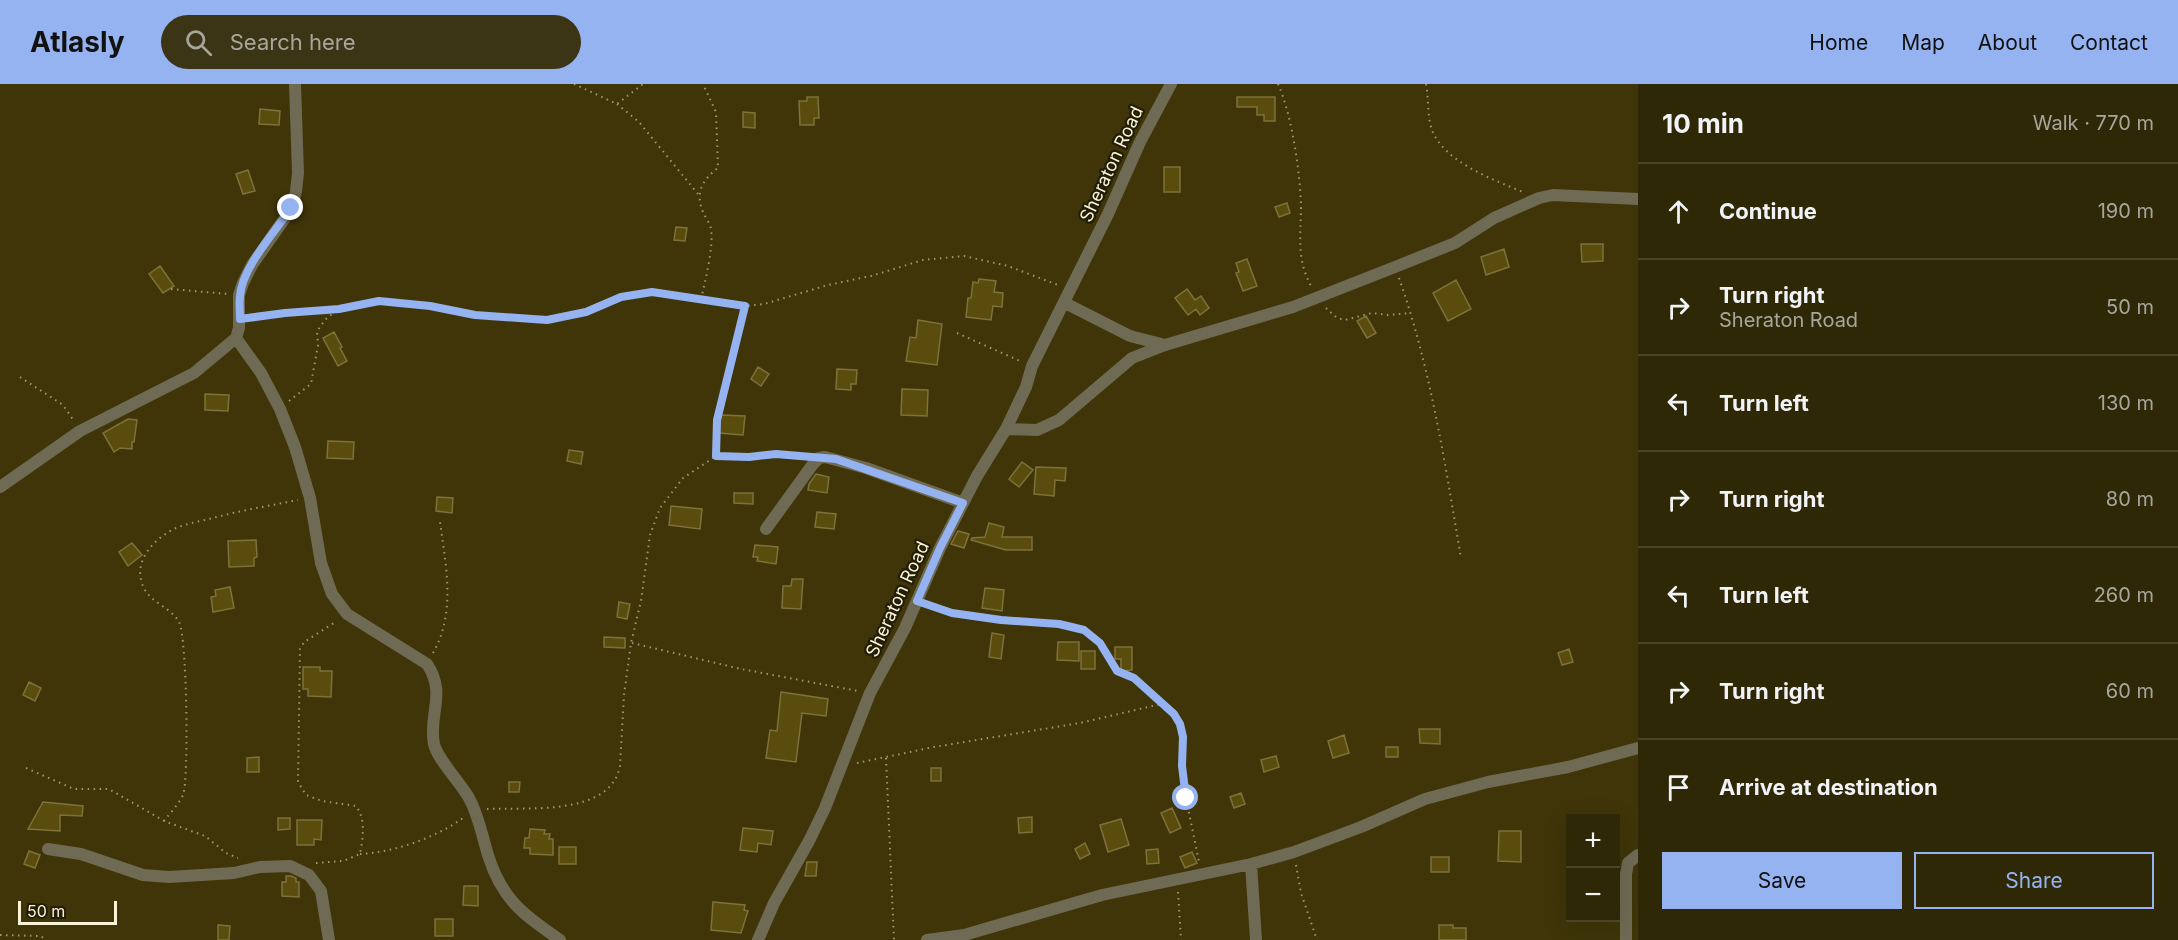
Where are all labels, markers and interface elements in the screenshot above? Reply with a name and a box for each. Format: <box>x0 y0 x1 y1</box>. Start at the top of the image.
search box <box>161 15 581 69</box>
text: Atlasly <box>30 25 125 59</box>
icon: search <box>182 26 215 59</box>
text: Search here <box>230 29 356 55</box>
text: Home <box>1809 30 1868 55</box>
text: Map <box>1901 30 1945 55</box>
text: About <box>1978 30 2037 55</box>
text: Contact <box>2070 30 2148 55</box>
street label: Sheraton Road <box>1075 103 1147 225</box>
text: 10 min <box>1662 108 1744 139</box>
text: Walk · 770 m <box>2033 111 2154 135</box>
route end <box>277 194 303 220</box>
icon: ahead <box>1662 195 1695 228</box>
text: Continue <box>1719 198 1817 224</box>
text: 190 m <box>2098 199 2154 223</box>
text: Turn right <box>1719 282 1825 308</box>
icon: right <box>1662 291 1695 324</box>
text: 50 m <box>2106 295 2154 319</box>
text: Sheraton Road <box>1719 308 1858 332</box>
icon: left <box>1662 387 1695 420</box>
text: Turn left <box>1719 390 1809 416</box>
text: 130 m <box>2098 391 2154 415</box>
icon: right <box>1662 483 1695 516</box>
text: Turn right <box>1719 486 1825 512</box>
text: 80 m <box>2106 487 2154 511</box>
street label: Sheraton Road <box>861 538 933 660</box>
icon: left <box>1662 579 1695 612</box>
text: Turn left <box>1719 582 1809 608</box>
text: 260 m <box>2094 583 2154 607</box>
icon: right <box>1662 675 1695 708</box>
text: Turn right <box>1719 678 1825 704</box>
text: 60 m <box>2106 679 2154 703</box>
icon: arrive <box>1662 771 1695 804</box>
text: Arrive at destination <box>1719 774 1938 800</box>
route start <box>1172 784 1198 810</box>
map controls <box>1566 814 1620 922</box>
button: + <box>1566 814 1620 868</box>
button: Save <box>1662 852 1902 909</box>
button: Share <box>1914 852 2154 909</box>
button: − <box>1566 868 1620 922</box>
scale bar <box>18 898 117 926</box>
text: 50 m <box>27 901 65 921</box>

